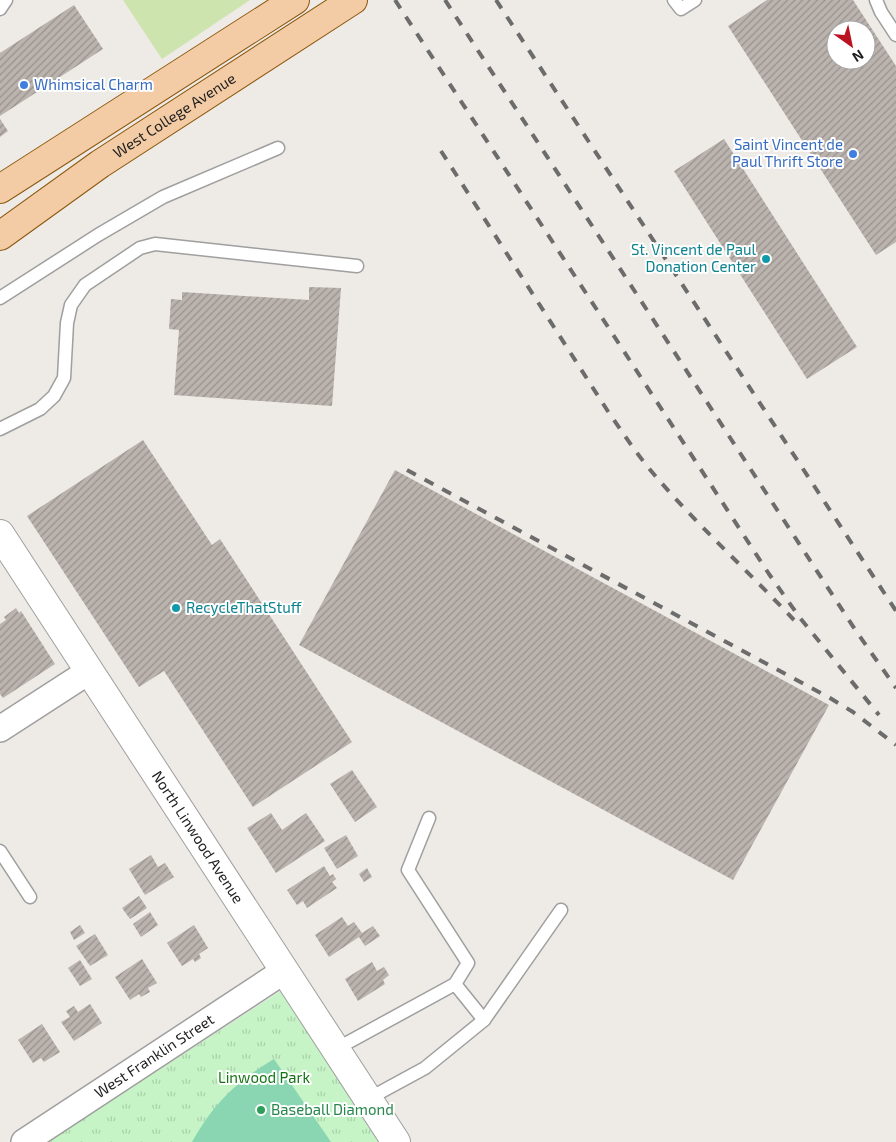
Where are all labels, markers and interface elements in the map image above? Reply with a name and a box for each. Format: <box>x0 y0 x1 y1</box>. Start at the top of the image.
north arrow <box>826 20 876 70</box>
text: N <box>849 46 867 66</box>
street label: West College Avenue <box>109 69 239 161</box>
place label: Whimsical Charm <box>34 75 153 93</box>
marker: Whimsical Charm <box>18 79 30 91</box>
place label: Saint Vincent de Paul Thrift Store <box>732 135 843 170</box>
marker: Saint Vincent de Paul Thrift Store <box>847 148 859 160</box>
place label: St. Vincent de Paul Donation Center <box>631 240 757 275</box>
marker: St. Vincent de Paul Donation Center <box>760 253 772 265</box>
place label: RecycleThatStuff <box>186 598 302 616</box>
marker: RecycleThatStuff <box>170 602 182 614</box>
street label: North Linwood Avenue <box>149 767 248 906</box>
street label: West Franklin Street <box>91 1010 217 1101</box>
park label: Linwood Park <box>218 1068 310 1086</box>
place label: Baseball Diamond <box>271 1100 394 1118</box>
marker: Baseball Diamond <box>255 1104 267 1116</box>

